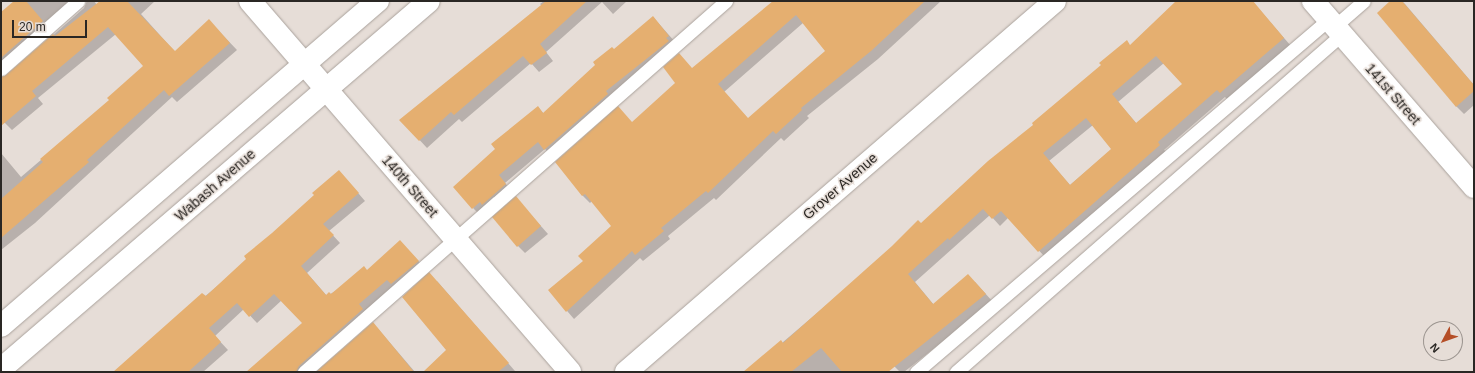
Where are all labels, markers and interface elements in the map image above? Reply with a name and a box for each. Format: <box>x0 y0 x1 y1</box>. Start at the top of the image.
scale bar <box>14 12 89 38</box>
text: 20 m <box>19 20 46 34</box>
street label: 141st Street <box>1362 60 1424 128</box>
street label: Wabash Avenue <box>171 145 259 225</box>
street label: Grover Avenue <box>799 149 881 223</box>
street label: 140th Street <box>379 152 441 220</box>
north arrow <box>1423 321 1463 361</box>
text: N <box>1428 341 1442 355</box>

